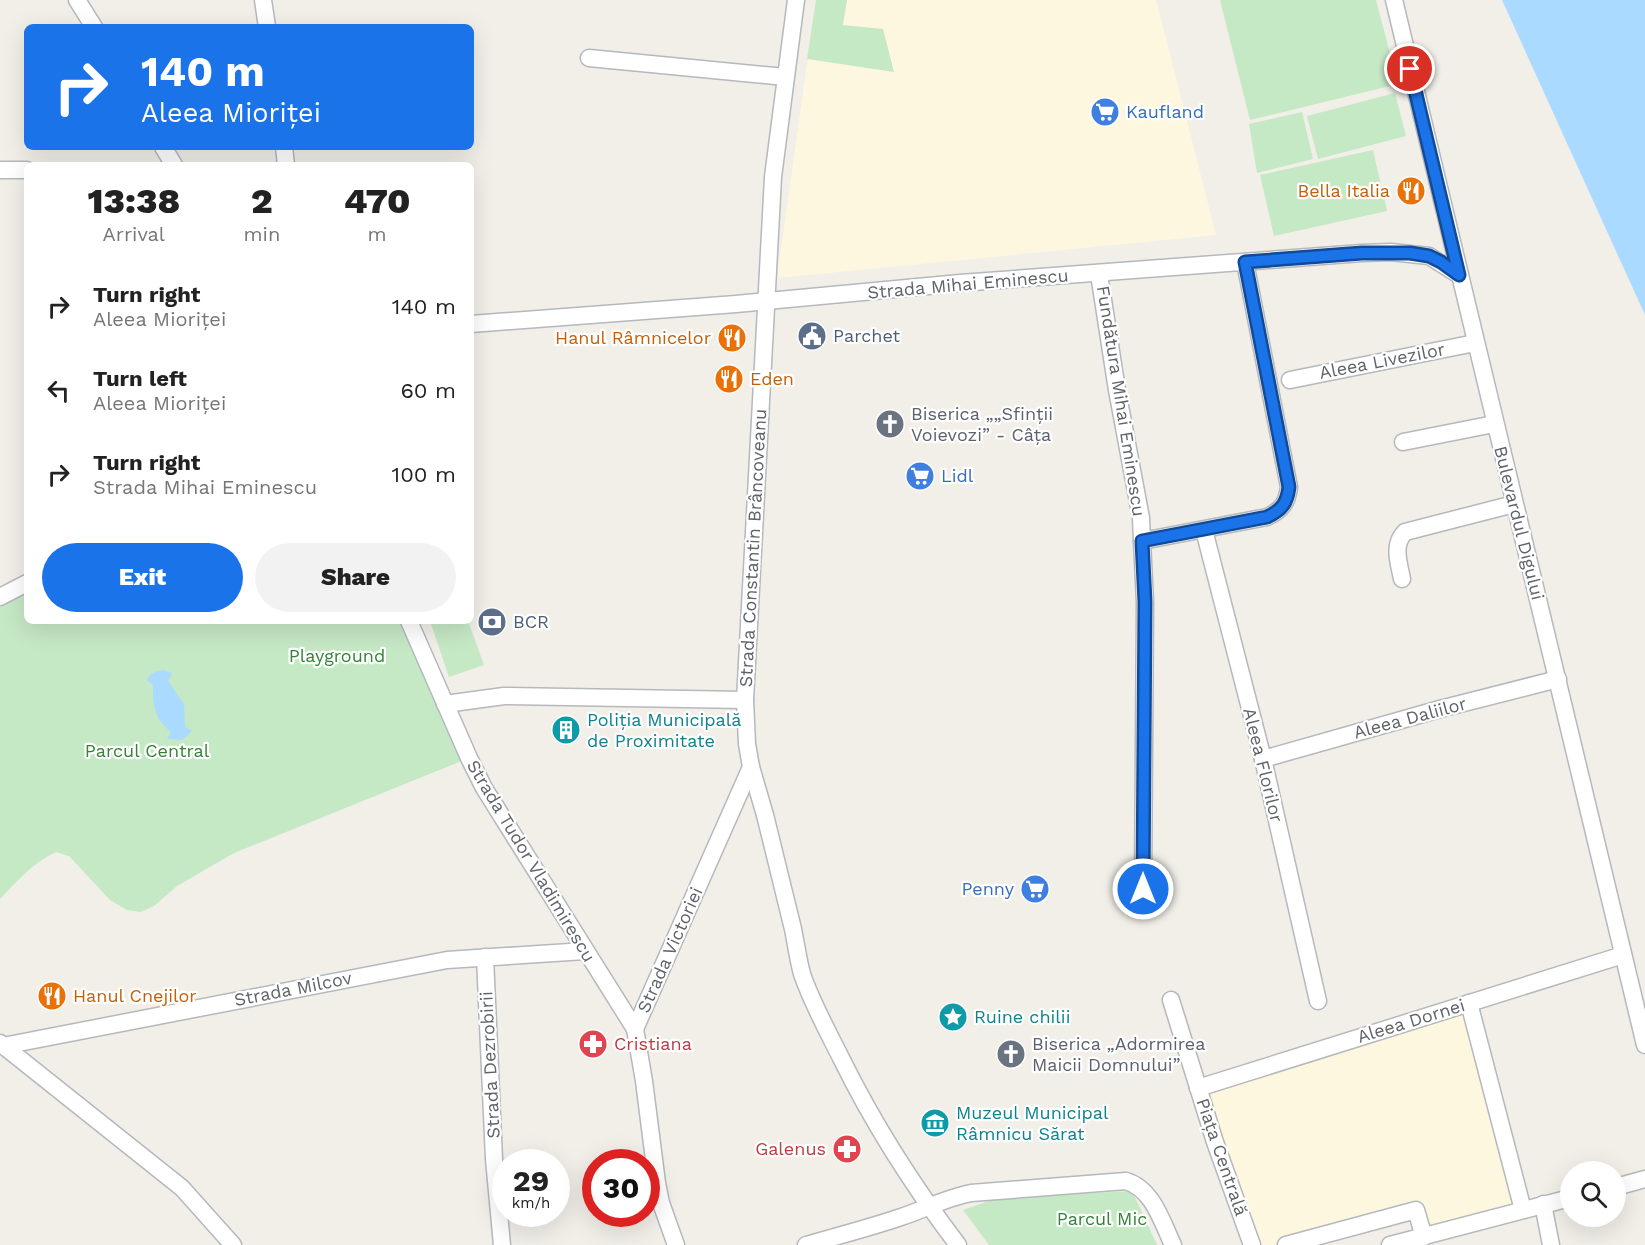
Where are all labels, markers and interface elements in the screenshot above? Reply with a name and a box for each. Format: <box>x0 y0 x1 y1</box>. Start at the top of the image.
pin <box>1384 43 1435 94</box>
text: 140 m <box>141 47 265 96</box>
icon: right <box>42 48 120 126</box>
icon: arrive <box>1393 52 1426 85</box>
supermarket icon: Kaufland <box>1089 96 1121 128</box>
text: Aleea Mioriței <box>141 97 321 129</box>
place label: Kaufland <box>1126 101 1204 122</box>
restaurant icon: Bella Italia <box>1395 175 1427 207</box>
text: 13:38 <box>87 180 180 222</box>
text: 2 <box>251 180 273 222</box>
text: 470 <box>344 180 411 222</box>
place label: Bella Italia <box>1297 180 1390 201</box>
text: Arrival <box>103 222 165 246</box>
text: min <box>244 222 280 246</box>
text: m <box>368 222 387 246</box>
street label: Strada Mihai Eminescu <box>867 264 1069 303</box>
text: Turn right <box>93 282 200 307</box>
street label: Fundătura Mihai Eminescu <box>1093 284 1150 518</box>
icon: right <box>42 290 75 323</box>
text: 140 m <box>392 294 456 319</box>
text: Aleea Mioriței <box>93 307 226 331</box>
public building icon: Parchet <box>796 320 828 352</box>
restaurant icon: Hanul Râmnicelor <box>716 322 748 354</box>
place label: Parchet <box>833 325 901 346</box>
place label: Hanul Râmnicelor <box>555 327 711 348</box>
street label: Aleea Livezilor <box>1317 338 1446 383</box>
restaurant icon: Eden <box>713 363 745 395</box>
text: Turn left <box>93 366 187 391</box>
place label: Eden <box>750 368 794 389</box>
icon: left <box>42 374 75 407</box>
text: 60 m <box>400 378 456 403</box>
text: Aleea Mioriței <box>93 391 226 415</box>
place label: Biserica „„Sfinții Voievozi” - Câța <box>911 403 1053 445</box>
street label: Strada Constantin Brâncoveanu <box>735 408 770 688</box>
church icon: Biserica „„Sfinții Voievozi” - Câța <box>874 408 906 440</box>
street label: Bulevardul Digului <box>1490 444 1549 602</box>
text: Turn right <box>93 450 200 475</box>
icon: right <box>42 458 75 491</box>
supermarket icon: Lidl <box>904 460 936 492</box>
text: 100 m <box>392 462 456 487</box>
place label: Lidl <box>941 465 974 486</box>
text: Strada Mihai Eminescu <box>93 475 317 499</box>
button: Exit <box>42 543 243 612</box>
button: Share <box>255 543 456 612</box>
bank icon: BCR <box>476 606 508 638</box>
place label: BCR <box>513 611 549 632</box>
park label: Playground <box>289 645 385 666</box>
street label: Aleea Daliilor <box>1351 692 1469 743</box>
street label: Aleea Florilor <box>1239 706 1288 824</box>
place label: Poliția Municipală de Proximitate <box>587 709 741 751</box>
building icon: Poliția Municipală de Proximitate <box>550 714 582 746</box>
park label: Parcul Central <box>85 740 210 761</box>
street label: Strada Tudor Vladimirescu <box>463 756 600 966</box>
position arrow <box>1111 857 1175 921</box>
supermarket icon: Penny <box>1019 873 1051 905</box>
place label: Penny <box>961 878 1015 899</box>
street label: Strada Victoriei <box>632 884 707 1016</box>
street label: Strada Milcov <box>232 967 354 1010</box>
restaurant icon: Hanul Cnejilor <box>36 980 68 1012</box>
place label: Hanul Cnejilor <box>73 985 197 1006</box>
street label: Strada Dezrobirii <box>475 991 504 1139</box>
street label: Aleea Dornei <box>1354 994 1467 1047</box>
place icon: Ruine chilii <box>937 1001 969 1033</box>
place label: Ruine chilii <box>974 1006 1070 1027</box>
pharmacy icon: Cristiana <box>577 1028 609 1060</box>
place label: Cristiana <box>614 1033 692 1054</box>
place label: Biserica „Adormirea Maicii Domnului” <box>1032 1033 1205 1075</box>
church icon: Biserica „Adormirea Maicii Domnului” <box>995 1038 1027 1070</box>
street label: Piața Centrală <box>1192 1095 1252 1219</box>
place label: Muzeul Municipal Râmnicu Sărat <box>956 1102 1109 1144</box>
museum icon: Muzeul Municipal Râmnicu Sărat <box>919 1107 951 1139</box>
pharmacy icon: Galenus <box>831 1133 863 1165</box>
place label: Galenus <box>755 1138 826 1159</box>
speed limit sign: 30 <box>582 1149 660 1227</box>
map controls <box>1560 1161 1626 1227</box>
button: search <box>1560 1161 1626 1227</box>
text: 29 <box>513 1163 549 1198</box>
text: km/h <box>512 1194 550 1212</box>
park label: Parcul Mic <box>1057 1208 1147 1229</box>

